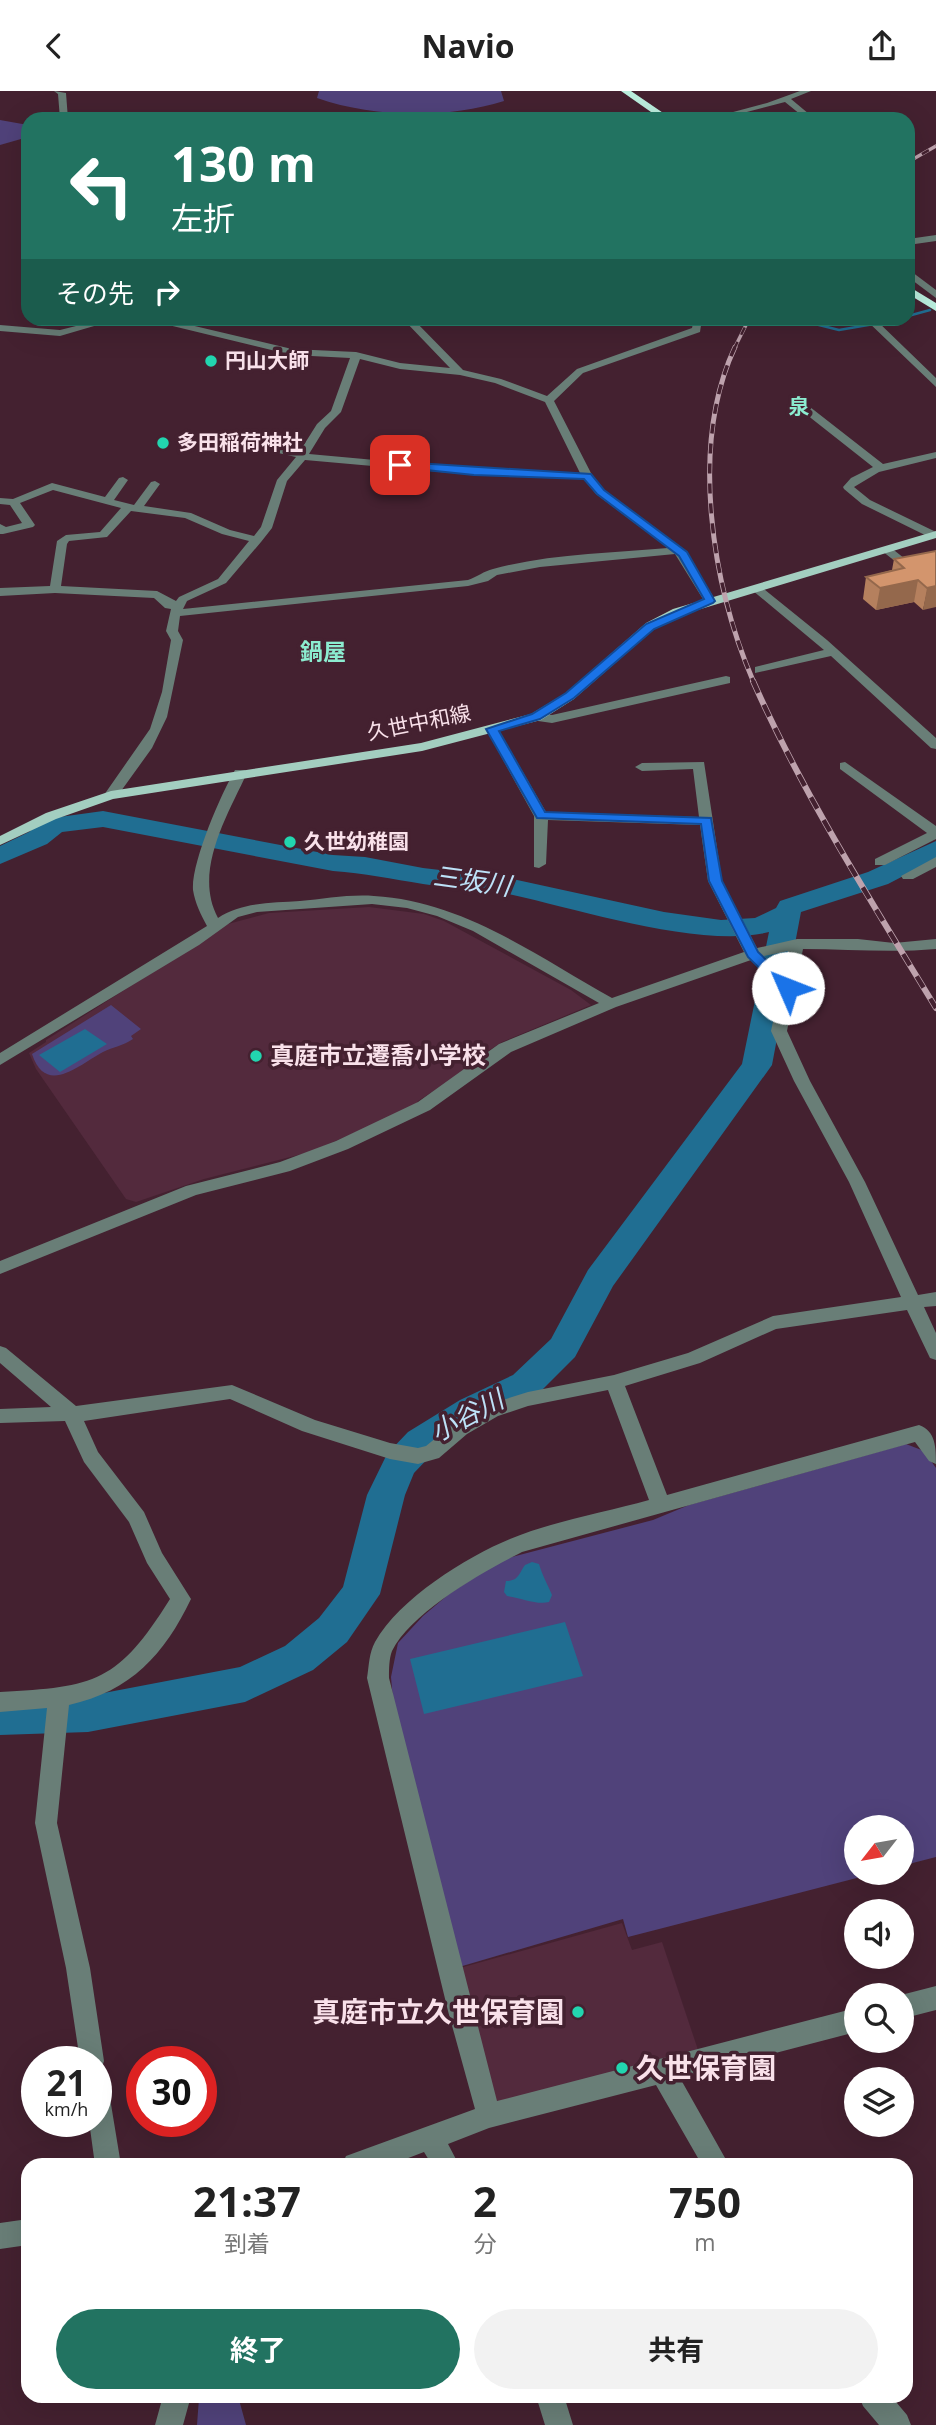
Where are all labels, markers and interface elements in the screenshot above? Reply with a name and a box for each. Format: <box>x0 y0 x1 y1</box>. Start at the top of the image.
text: Navio <box>421 24 515 67</box>
icon: back <box>35 27 73 65</box>
icon: share <box>863 27 901 65</box>
text: 130 m <box>171 130 316 196</box>
icon: left <box>56 140 147 231</box>
text: 左折 <box>171 196 235 239</box>
icon: right <box>148 273 186 311</box>
text: その先 <box>56 275 134 311</box>
place label: 円山大師 <box>225 346 309 374</box>
marker: 円山大師 <box>203 353 219 369</box>
district label: 泉 <box>789 392 810 420</box>
place label: 多田稲荷神社 <box>177 428 303 456</box>
marker: 多田稲荷神社 <box>155 435 171 451</box>
pin <box>370 435 430 495</box>
icon: arrive <box>381 446 419 484</box>
district label: 鍋屋 <box>300 635 346 667</box>
street label: 久世中和線 <box>365 698 473 746</box>
place label: 久世幼稚園 <box>304 827 409 855</box>
marker: 久世幼稚園 <box>282 834 298 850</box>
water label: 三坂川 <box>431 857 516 904</box>
position arrow <box>751 951 825 1025</box>
place label: 真庭市立遷喬小学校 <box>270 1038 486 1071</box>
marker: 真庭市立遷喬小学校 <box>248 1048 264 1064</box>
water label: 小谷川 <box>424 1380 512 1449</box>
north arrow <box>844 1815 914 1885</box>
map controls <box>844 1815 914 2137</box>
button: sound <box>844 1899 914 1969</box>
button: search <box>844 1983 914 2053</box>
place label: 真庭市立久世保育園 <box>312 1992 564 2030</box>
marker: 真庭市立久世保育園 <box>570 2004 586 2020</box>
speed limit sign: 30 <box>126 2046 217 2137</box>
place label: 久世保育園 <box>636 2048 776 2086</box>
text: 21 <box>46 2059 87 2106</box>
marker: 久世保育園 <box>614 2060 630 2076</box>
button: layers <box>844 2067 914 2137</box>
text: km/h <box>45 2097 88 2121</box>
text: 21:37 <box>193 2172 301 2229</box>
text: 2 <box>473 2172 497 2229</box>
text: 750 <box>669 2173 741 2230</box>
text: m <box>694 2226 716 2258</box>
text: 到着 <box>224 2227 270 2259</box>
text: 分 <box>473 2227 496 2259</box>
button: 終了 <box>56 2309 460 2389</box>
button: 共有 <box>474 2309 878 2389</box>

